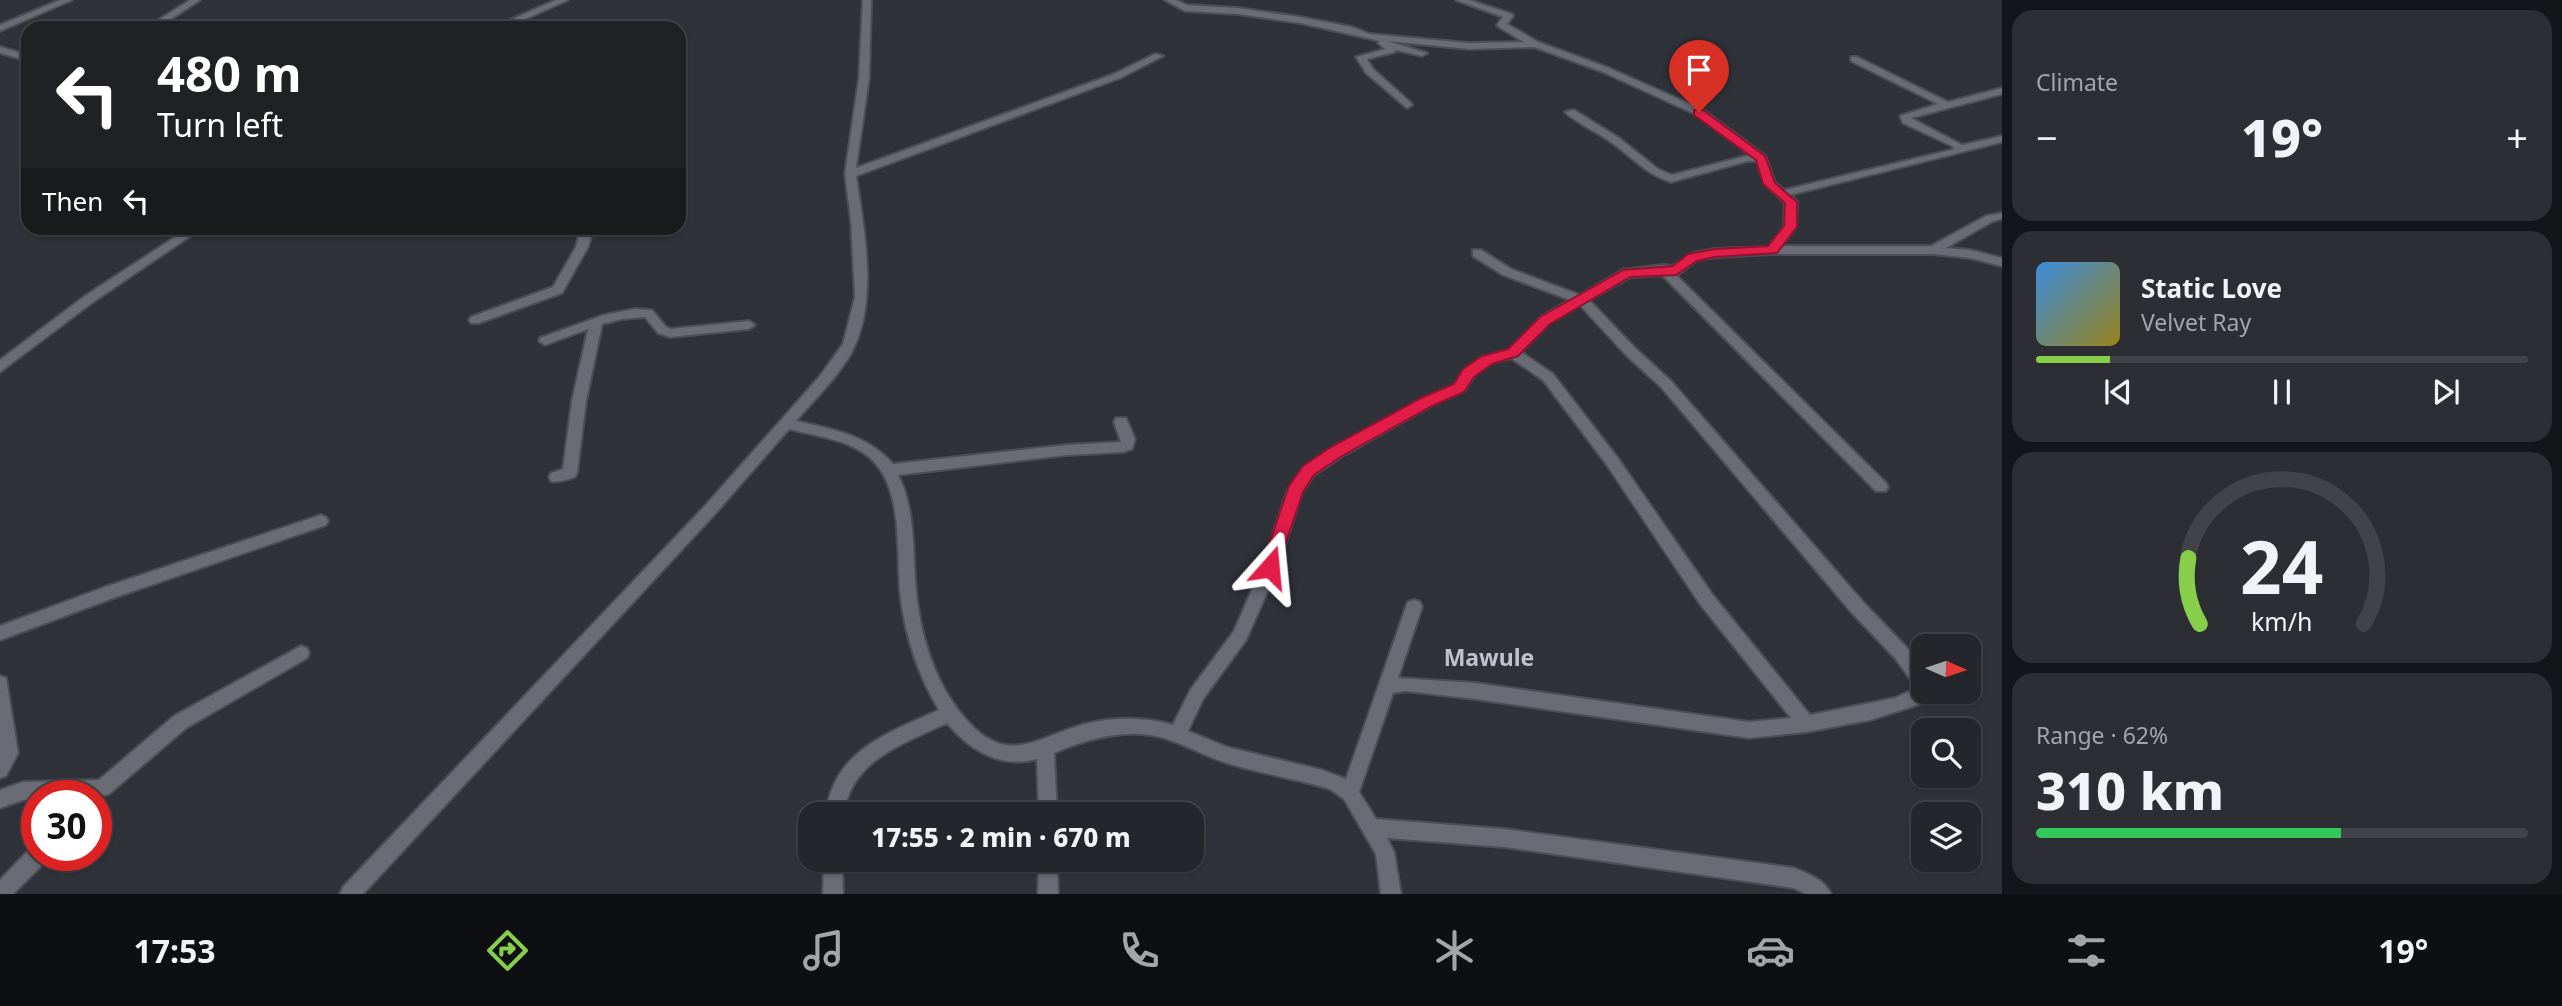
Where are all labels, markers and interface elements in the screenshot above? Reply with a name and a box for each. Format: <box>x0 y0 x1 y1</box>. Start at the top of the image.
text: 480 m <box>157 40 302 106</box>
pin <box>1669 40 1729 112</box>
icon: left <box>42 49 133 140</box>
icon: arrive <box>1680 51 1718 89</box>
text: Climate <box>2036 66 2118 98</box>
text: 19° <box>2241 101 2323 172</box>
text: Turn left <box>157 103 283 146</box>
text: − <box>2036 111 2058 163</box>
text: + <box>2506 111 2528 163</box>
icon: left <box>117 182 155 220</box>
text: Then <box>42 183 103 219</box>
text: Static Love <box>2141 270 2282 306</box>
text: Velvet Ray <box>2141 306 2251 338</box>
icon: previous <box>2099 373 2137 411</box>
icon: pause <box>2263 373 2301 411</box>
icon: next <box>2427 373 2465 411</box>
text: 24 <box>2240 516 2324 615</box>
position arrow <box>1233 530 1307 604</box>
text: km/h <box>2251 603 2313 637</box>
north arrow <box>1911 634 1981 704</box>
map controls <box>1911 634 1981 872</box>
district label: Mawule <box>1444 641 1534 673</box>
button: search <box>1911 718 1981 788</box>
text: Range · 62% <box>2036 719 2168 751</box>
text: 310 km <box>2036 754 2224 825</box>
speed limit sign: 30 <box>21 780 112 871</box>
button: layers <box>1911 802 1981 872</box>
text: 17:55 · 2 min · 670 m <box>871 819 1131 855</box>
icon: directions <box>483 926 532 975</box>
icon: music <box>799 926 848 975</box>
icon: phone <box>1115 926 1164 975</box>
icon: climate <box>1430 926 1479 975</box>
icon: car <box>1746 926 1795 975</box>
icon: filters <box>2062 926 2111 975</box>
text: 17:53 <box>133 929 216 972</box>
text: 19° <box>2378 929 2428 972</box>

